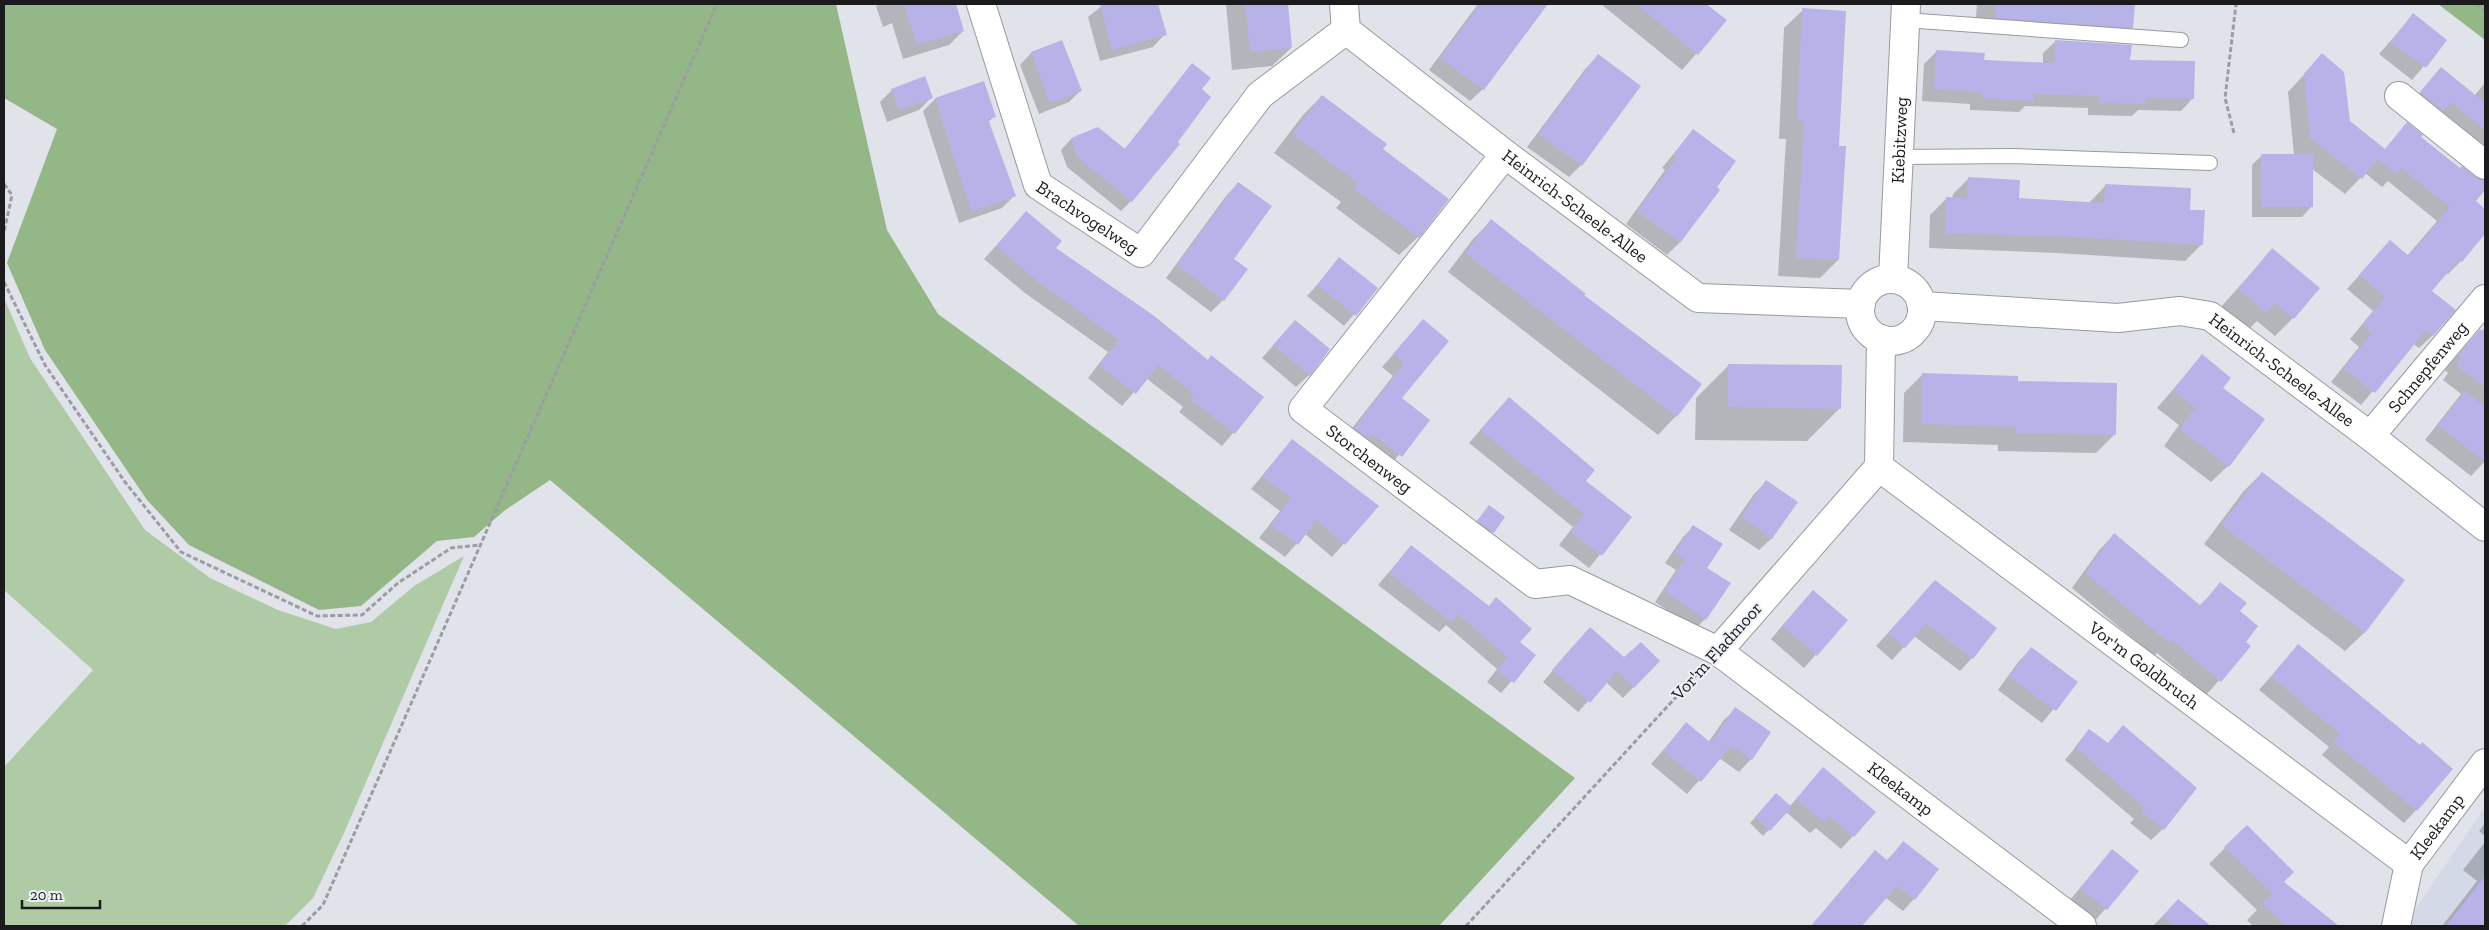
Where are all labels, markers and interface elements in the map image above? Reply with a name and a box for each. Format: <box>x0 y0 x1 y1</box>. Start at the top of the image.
street label: Kiebitzweg <box>1886 96 1913 184</box>
street label: Heinrich-Scheele-Allee <box>1498 145 1652 268</box>
street label: Brachvogelweg <box>1032 176 1143 259</box>
street label: Heinrich-Scheele-Allee <box>2205 308 2359 432</box>
street label: Schnepfenweg <box>2383 317 2473 417</box>
street label: Storchenweg <box>1322 419 1416 498</box>
street label: Vor'm Fladmoor <box>1666 597 1767 706</box>
street label: Vor'm Goldbruch <box>2084 616 2204 714</box>
street label: Kleekamp <box>1863 757 1938 821</box>
street label: Kleekamp <box>2405 789 2469 864</box>
scale bar <box>22 878 100 910</box>
text: 20 m <box>30 886 63 904</box>

